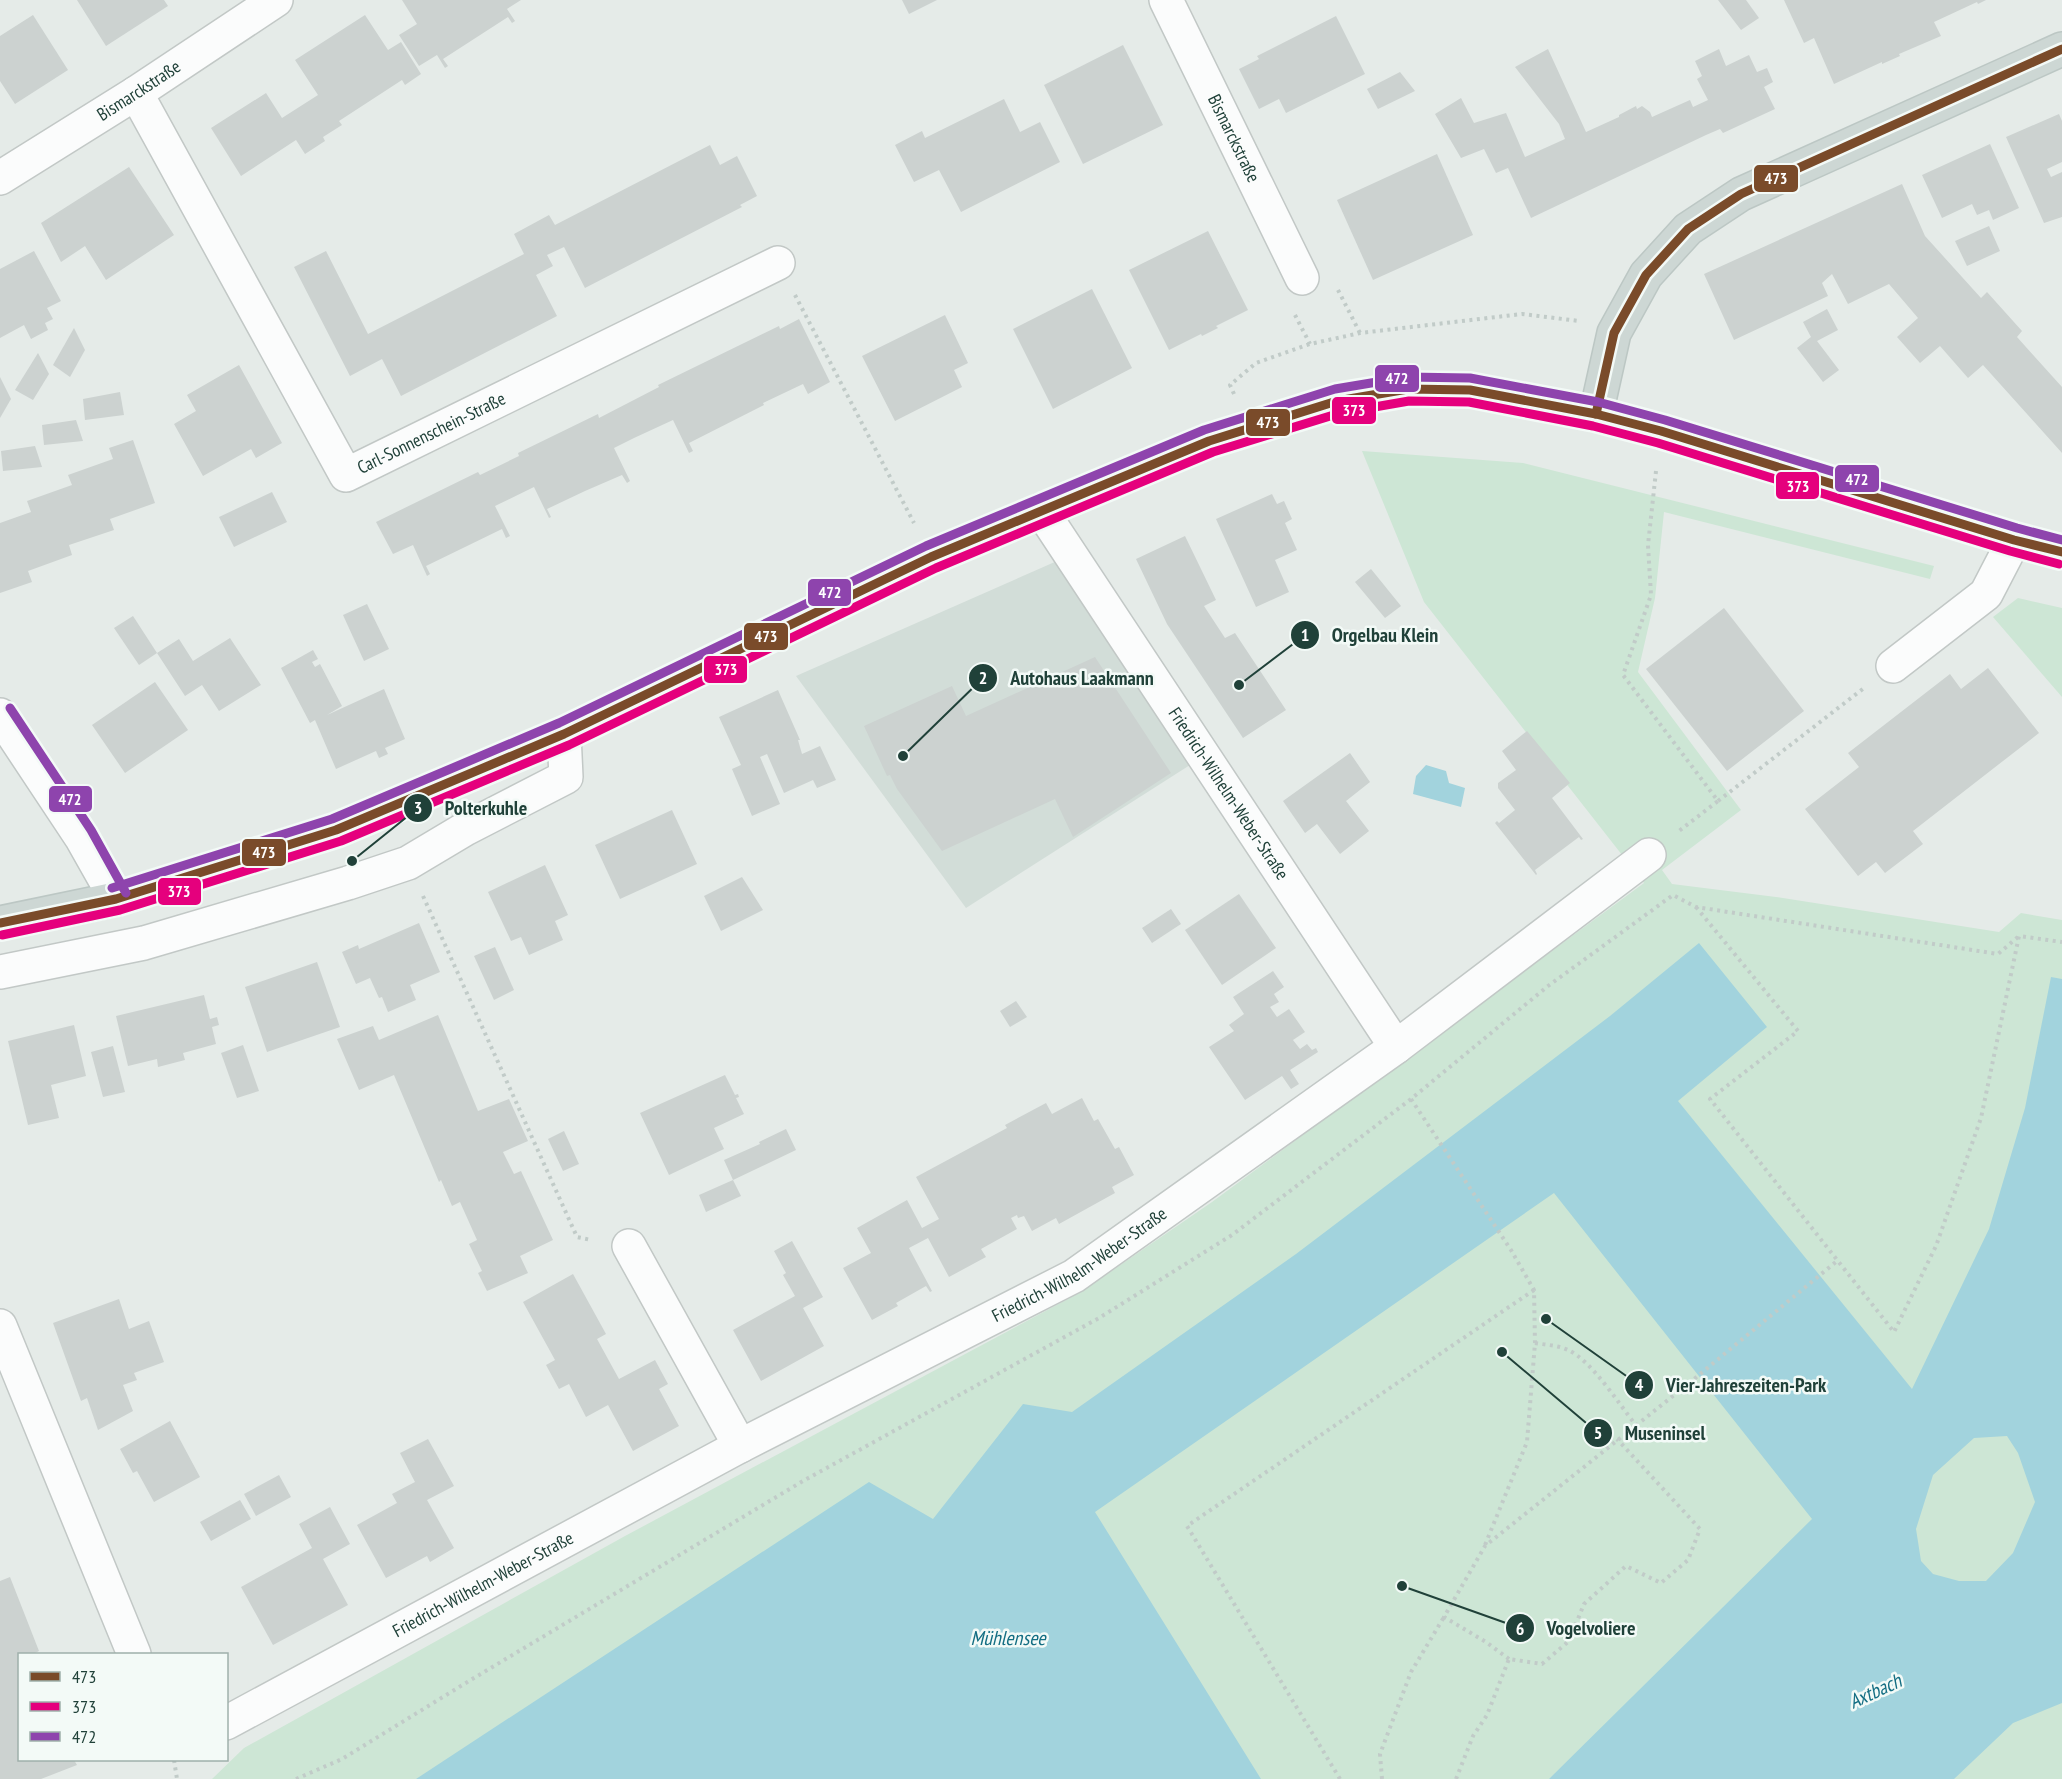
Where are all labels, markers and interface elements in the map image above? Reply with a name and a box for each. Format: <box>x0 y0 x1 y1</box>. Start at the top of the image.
street label: Bismarckstraße <box>92 55 185 126</box>
street label: Bismarckstraße <box>1203 90 1265 186</box>
line badge: 473 <box>1753 164 1799 193</box>
text: 473 <box>1765 168 1787 188</box>
line badge: 472 <box>1374 364 1420 393</box>
text: 472 <box>1386 368 1408 388</box>
street label: Carl-Sonnenschein-Straße <box>353 387 509 479</box>
line badge: 373 <box>1331 396 1377 425</box>
text: 373 <box>1343 400 1365 420</box>
line badge: 473 <box>1245 408 1291 437</box>
text: 473 <box>1257 412 1279 432</box>
line badge: 472 <box>1834 464 1880 493</box>
text: 472 <box>1846 469 1868 489</box>
line badge: 373 <box>1775 471 1820 500</box>
text: 373 <box>1787 476 1809 496</box>
line badge: 472 <box>807 578 852 607</box>
text: 472 <box>819 582 841 602</box>
callout: Orgelbau Klein <box>1290 616 1451 654</box>
line badge: 473 <box>743 622 789 651</box>
text: Orgelbau Klein <box>1332 622 1438 648</box>
text: 1 <box>1301 623 1309 646</box>
text: 473 <box>755 626 777 646</box>
line badge: 373 <box>703 655 748 684</box>
text: 373 <box>715 659 737 679</box>
callout: Autohaus Laakmann <box>968 659 1166 697</box>
text: Autohaus Laakmann <box>1009 665 1154 691</box>
text: 2 <box>979 666 987 689</box>
street label: Friedrich-Wilhelm-Weber-Straße <box>1164 703 1294 884</box>
line badge: 472 <box>48 785 93 813</box>
text: 472 <box>59 789 81 809</box>
callout: Polterkuhle <box>403 789 540 827</box>
text: Polterkuhle <box>445 795 527 821</box>
text: 3 <box>414 796 422 819</box>
line badge: 473 <box>241 838 287 867</box>
text: 473 <box>253 842 275 862</box>
line badge: 373 <box>157 877 202 906</box>
text: 373 <box>168 881 190 901</box>
street label: Friedrich-Wilhelm-Weber-Straße <box>988 1202 1171 1327</box>
callout: Vier-Jahreszeiten-Park <box>1624 1366 1838 1404</box>
text: Vier-Jahreszeiten-Park <box>1665 1372 1827 1398</box>
text: 4 <box>1635 1373 1644 1396</box>
callout: Museninsel <box>1583 1414 1718 1452</box>
text: Museninsel <box>1625 1420 1705 1446</box>
text: 5 <box>1594 1421 1602 1444</box>
street label: Friedrich-Wilhelm-Weber-Straße <box>388 1526 577 1642</box>
callout: Vogelvoliere <box>1505 1609 1648 1647</box>
text: Vogelvoliere <box>1545 1615 1636 1641</box>
text: 6 <box>1516 1617 1524 1640</box>
water label: Mühlensee <box>970 1625 1047 1651</box>
legend <box>18 1653 228 1761</box>
text: 473 <box>72 1665 96 1688</box>
water label: Axtbach <box>1844 1667 1907 1714</box>
text: 373 <box>72 1695 96 1718</box>
text: 472 <box>72 1725 96 1748</box>

